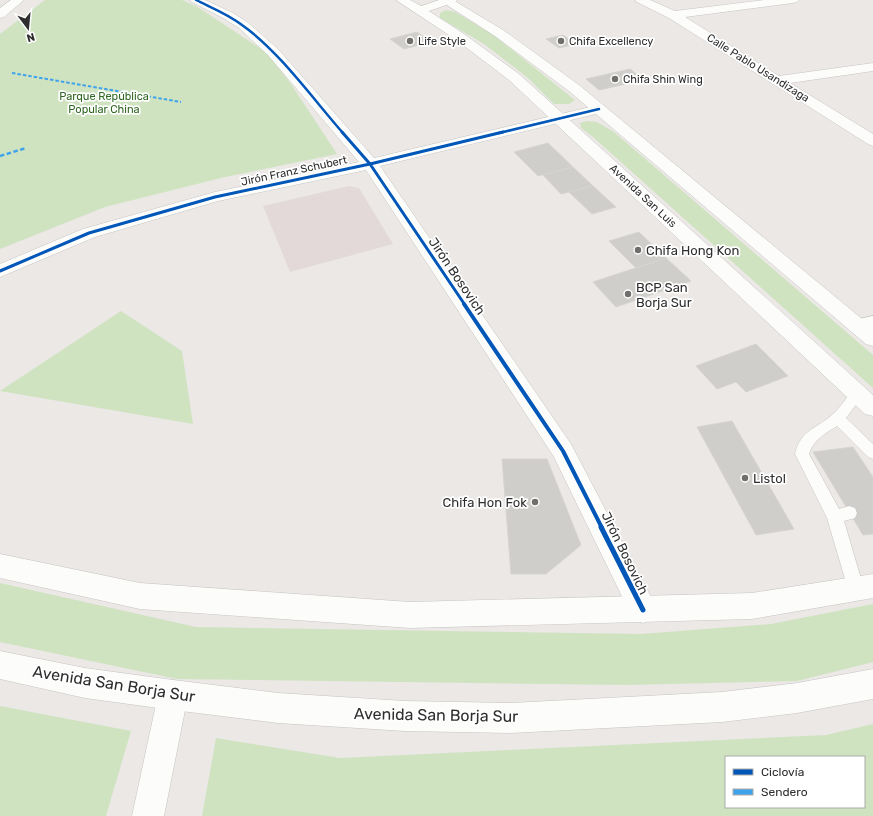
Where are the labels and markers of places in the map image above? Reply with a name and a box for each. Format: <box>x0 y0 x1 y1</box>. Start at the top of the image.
place label: Life Style <box>418 35 466 48</box>
place label: Chifa Excellency <box>569 35 653 48</box>
marker: Life Style <box>405 36 415 46</box>
marker: Chifa Excellency <box>556 36 566 46</box>
place label: Chifa Shin Wing <box>623 73 703 86</box>
marker: Chifa Shin Wing <box>610 74 620 84</box>
place label: Chifa Hong Kon <box>646 243 739 259</box>
marker: Chifa Hong Kon <box>633 245 643 255</box>
place label: BCP San Borja Sur <box>636 280 692 310</box>
marker: BCP San Borja Sur <box>623 289 633 299</box>
place label: Listol <box>753 471 786 486</box>
marker: Listol <box>740 473 750 483</box>
place label: Chifa Hon Fok <box>443 495 527 510</box>
marker: Chifa Hon Fok <box>530 497 540 507</box>

